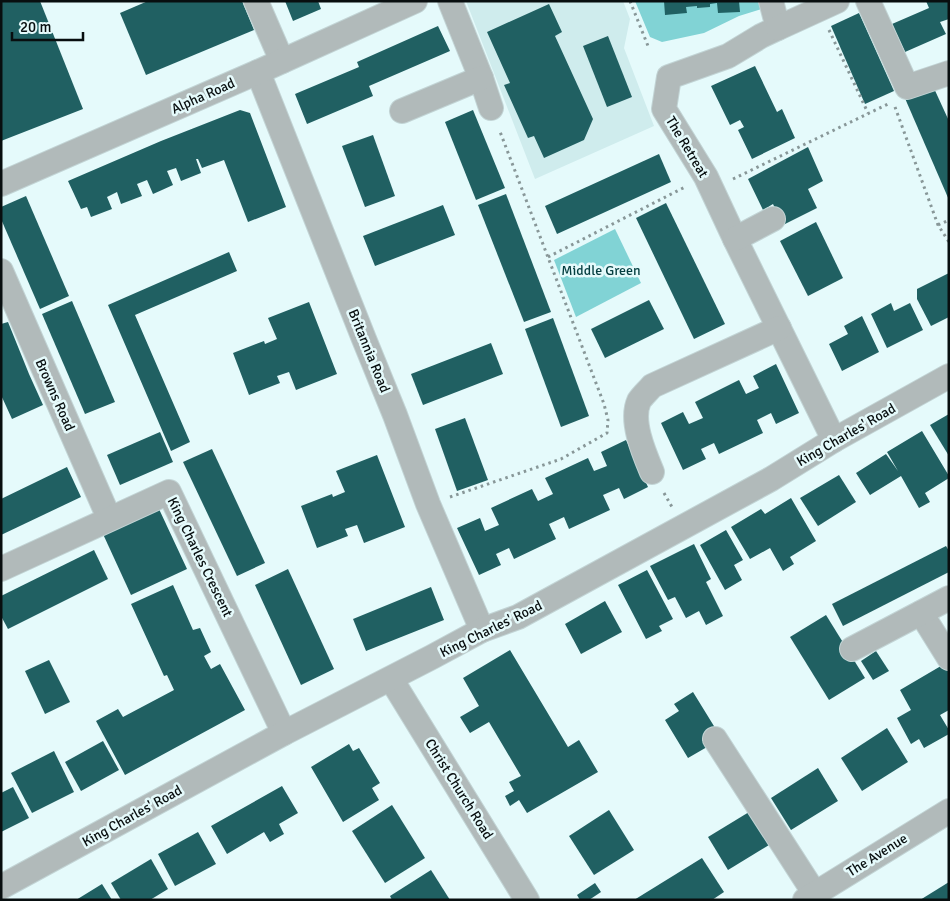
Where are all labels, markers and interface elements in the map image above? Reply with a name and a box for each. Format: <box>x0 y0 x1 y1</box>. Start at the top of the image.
scale bar <box>12 10 84 42</box>
text: 20 m <box>20 18 51 36</box>
street label: Alpha Road <box>169 74 237 118</box>
street label: The Retreat <box>662 113 712 181</box>
park label: Middle Green <box>561 262 641 279</box>
street label: Britannia Road <box>345 307 393 395</box>
street label: Browns Road <box>32 356 78 434</box>
street label: King Charles' Road <box>793 400 899 470</box>
street label: King Charles Crescent <box>164 494 236 620</box>
street label: King Charles' Road <box>437 597 545 661</box>
street label: Christ Church Road <box>421 736 497 842</box>
street label: King Charles' Road <box>79 782 185 850</box>
street label: The Avenue <box>843 830 911 880</box>

